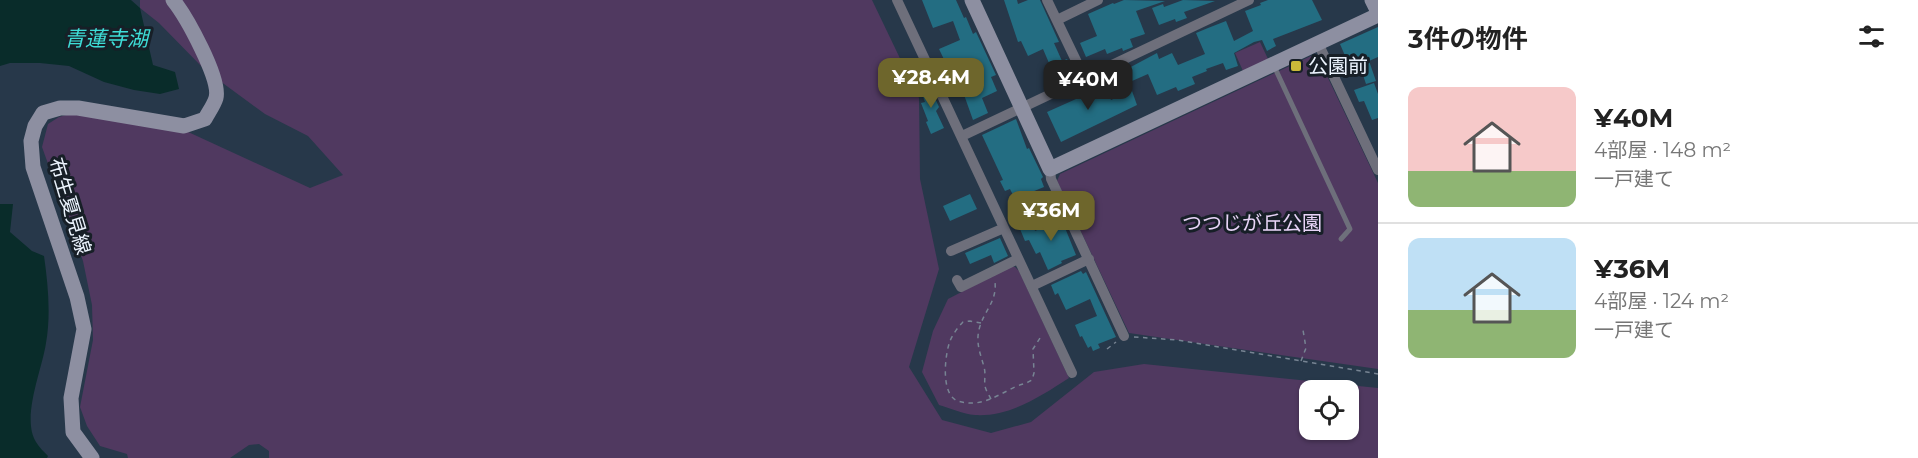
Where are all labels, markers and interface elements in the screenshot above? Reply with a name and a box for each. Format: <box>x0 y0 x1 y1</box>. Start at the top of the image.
icon: filters <box>1855 20 1888 53</box>
text: 3件の物件 <box>1408 23 1527 55</box>
water label: 青蓮寺湖 <box>64 26 151 51</box>
place label: 公園前 <box>1308 54 1368 78</box>
pin: ¥28.4M <box>882 58 980 109</box>
marker: 公園前 <box>1289 59 1303 73</box>
pin: ¥40M <box>1052 60 1124 111</box>
text: ¥28.4M <box>892 65 970 89</box>
text: ¥40M <box>1058 67 1118 91</box>
text: ¥40M <box>1594 102 1673 134</box>
icon: home <box>1456 111 1528 183</box>
text: 4部屋 · 148 m² <box>1594 138 1731 162</box>
street label: 布生夏見線 <box>44 155 96 257</box>
text: 一戸建て <box>1594 167 1674 191</box>
pin: ¥36M <box>1015 191 1087 242</box>
text: ¥36M <box>1022 198 1080 222</box>
park label: つつじが丘公園 <box>1182 211 1322 235</box>
text: ¥36M <box>1594 253 1670 285</box>
icon: home <box>1456 262 1528 334</box>
text: 4部屋 · 124 m² <box>1594 289 1729 313</box>
text: 一戸建て <box>1594 318 1674 342</box>
map controls <box>1299 380 1359 440</box>
button: locate <box>1299 380 1359 440</box>

